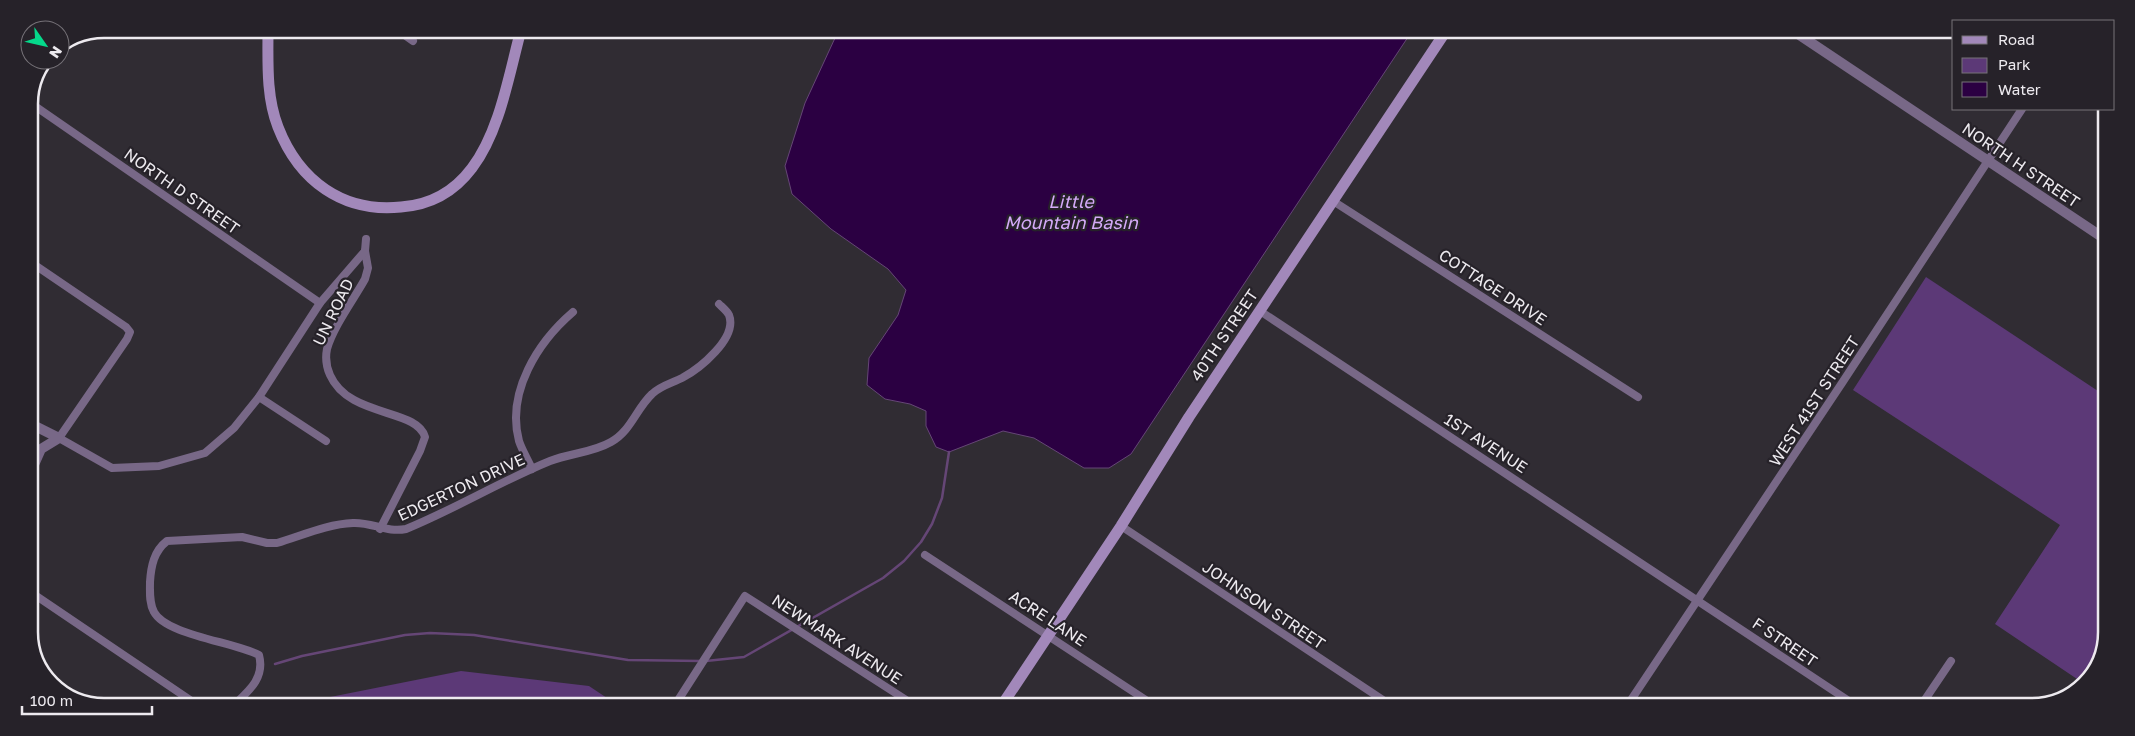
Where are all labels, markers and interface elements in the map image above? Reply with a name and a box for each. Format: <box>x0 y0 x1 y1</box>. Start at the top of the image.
north arrow <box>20 20 70 70</box>
legend <box>1952 20 2115 110</box>
text: Road <box>1998 30 2035 48</box>
text: N <box>46 43 66 62</box>
text: Park <box>1998 55 2031 73</box>
text: Water <box>1998 80 2041 98</box>
street label: NORTH H STREET <box>1958 118 2084 212</box>
street label: NORTH D STREET <box>120 144 244 238</box>
water label: Little Mountain Basin <box>1004 190 1139 233</box>
street label: COTTAGE DRIVE <box>1435 245 1551 329</box>
street label: UN ROAD <box>308 275 358 349</box>
street label: 40TH STREET <box>1186 285 1262 385</box>
street label: WEST 41ST STREET <box>1764 332 1864 470</box>
street label: 1ST AVENUE <box>1441 409 1531 477</box>
street label: EDGERTON DRIVE <box>394 449 528 525</box>
street label: JOHNSON STREET <box>1199 557 1329 654</box>
street label: ACRE LANE <box>1006 586 1090 650</box>
street label: NEWMARK AVENUE <box>768 589 906 689</box>
street label: F STREET <box>1749 613 1821 671</box>
scale bar <box>22 684 152 716</box>
text: 100 m <box>30 691 73 709</box>

